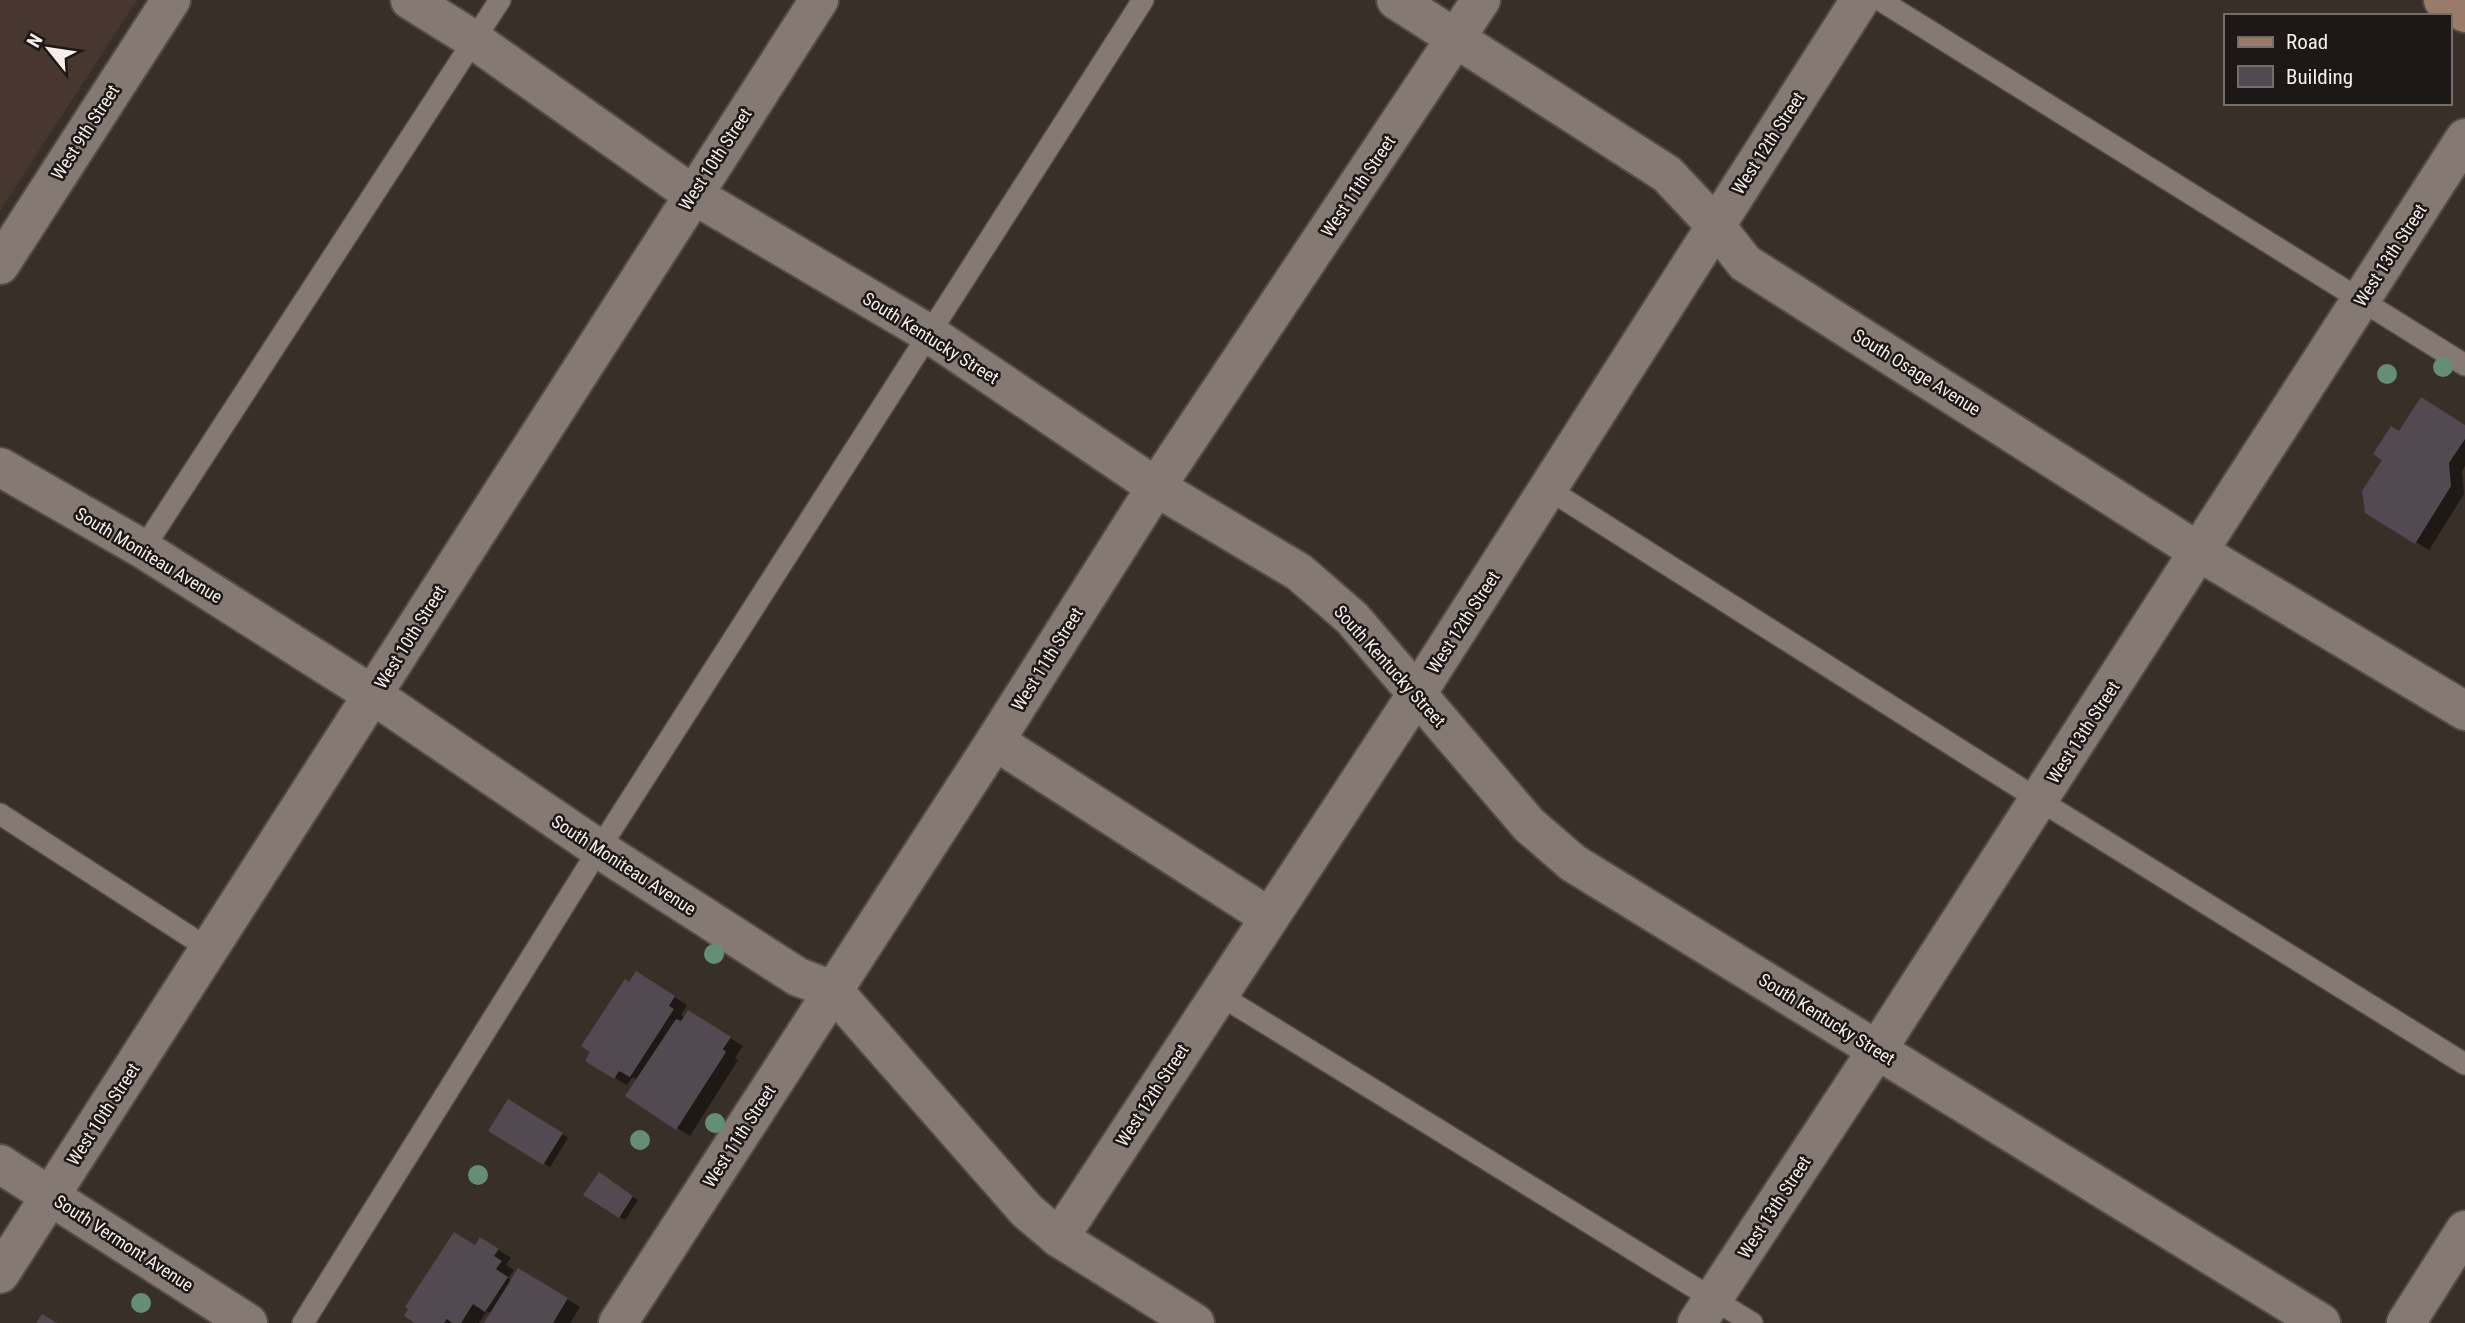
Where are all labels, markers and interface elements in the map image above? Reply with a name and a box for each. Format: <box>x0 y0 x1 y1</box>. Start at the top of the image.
north arrow <box>14 14 84 84</box>
legend <box>2224 14 2451 105</box>
text: N <box>22 30 48 52</box>
text: Road <box>2286 30 2328 54</box>
text: Building <box>2286 65 2353 89</box>
street label: West 9th Street <box>47 81 123 183</box>
street label: West 12th Street <box>1727 88 1809 198</box>
street label: West 10th Street <box>674 104 756 214</box>
street label: West 11th Street <box>1316 131 1400 241</box>
street label: West 13th Street <box>2349 200 2431 310</box>
street label: South Kentucky Street <box>859 288 1003 388</box>
street label: South Osage Avenue <box>1849 324 1985 420</box>
street label: South Moniteau Avenue <box>72 503 226 607</box>
street label: West 12th Street <box>1422 567 1504 677</box>
street label: West 10th Street <box>370 582 450 692</box>
street label: South Kentucky Street <box>1330 601 1450 731</box>
street label: West 11th Street <box>1007 604 1087 714</box>
street label: West 13th Street <box>2042 677 2124 787</box>
street label: South Moniteau Avenue <box>548 811 700 919</box>
street label: South Kentucky Street <box>1755 969 1899 1069</box>
street label: West 12th Street <box>1111 1040 1193 1150</box>
street label: West 10th Street <box>62 1059 144 1169</box>
street label: West 11th Street <box>698 1081 780 1191</box>
street label: West 13th Street <box>1733 1152 1815 1262</box>
street label: South Vermont Avenue <box>51 1190 197 1296</box>

